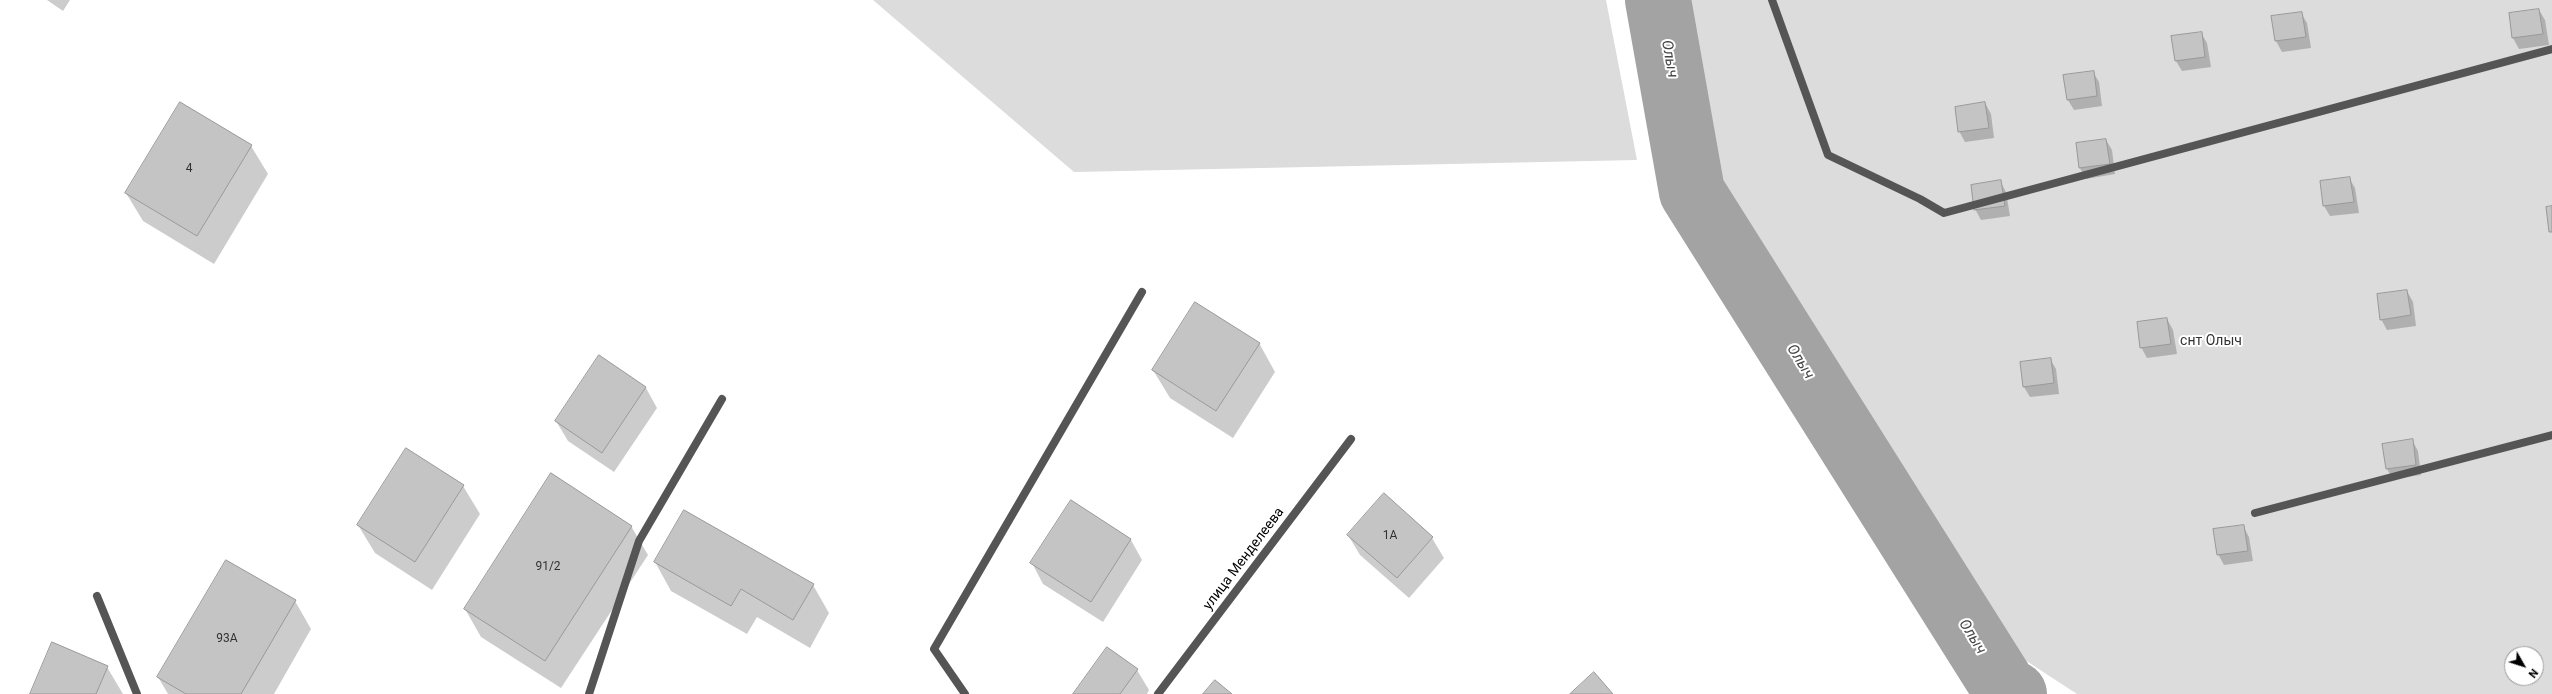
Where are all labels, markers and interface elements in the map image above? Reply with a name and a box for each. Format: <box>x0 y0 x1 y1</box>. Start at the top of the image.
water label: Олыч <box>1657 39 1681 79</box>
house number: 4 <box>186 162 192 176</box>
park label: снт Олыч <box>2180 333 2242 349</box>
water label: Олыч <box>1782 341 1818 383</box>
street label: улица Менделеева <box>1200 504 1288 614</box>
house number: 1А <box>1383 529 1397 543</box>
house number: 91/2 <box>535 560 561 574</box>
water label: Олыч <box>1954 616 1990 658</box>
house number: 93А <box>216 632 238 646</box>
north arrow <box>2504 646 2544 686</box>
text: N <box>2525 666 2540 680</box>

